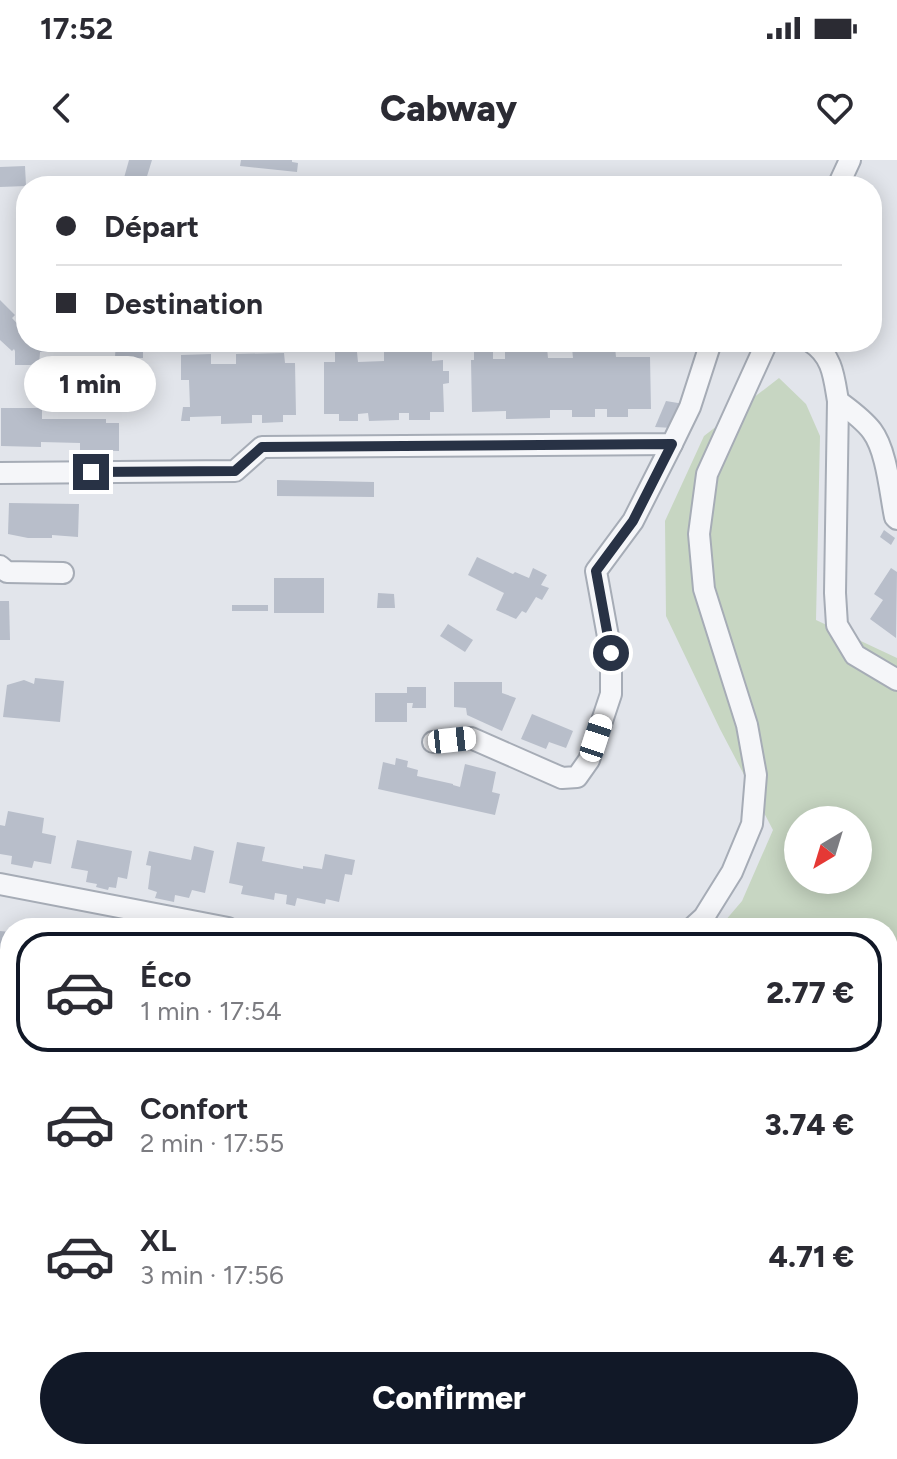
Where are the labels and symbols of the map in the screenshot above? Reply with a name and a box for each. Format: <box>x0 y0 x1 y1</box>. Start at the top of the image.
callout: 1 min <box>25 356 157 412</box>
route end <box>73 454 109 490</box>
route start <box>593 635 629 671</box>
car <box>577 711 615 765</box>
car <box>427 726 477 754</box>
north arrow <box>784 806 872 894</box>

